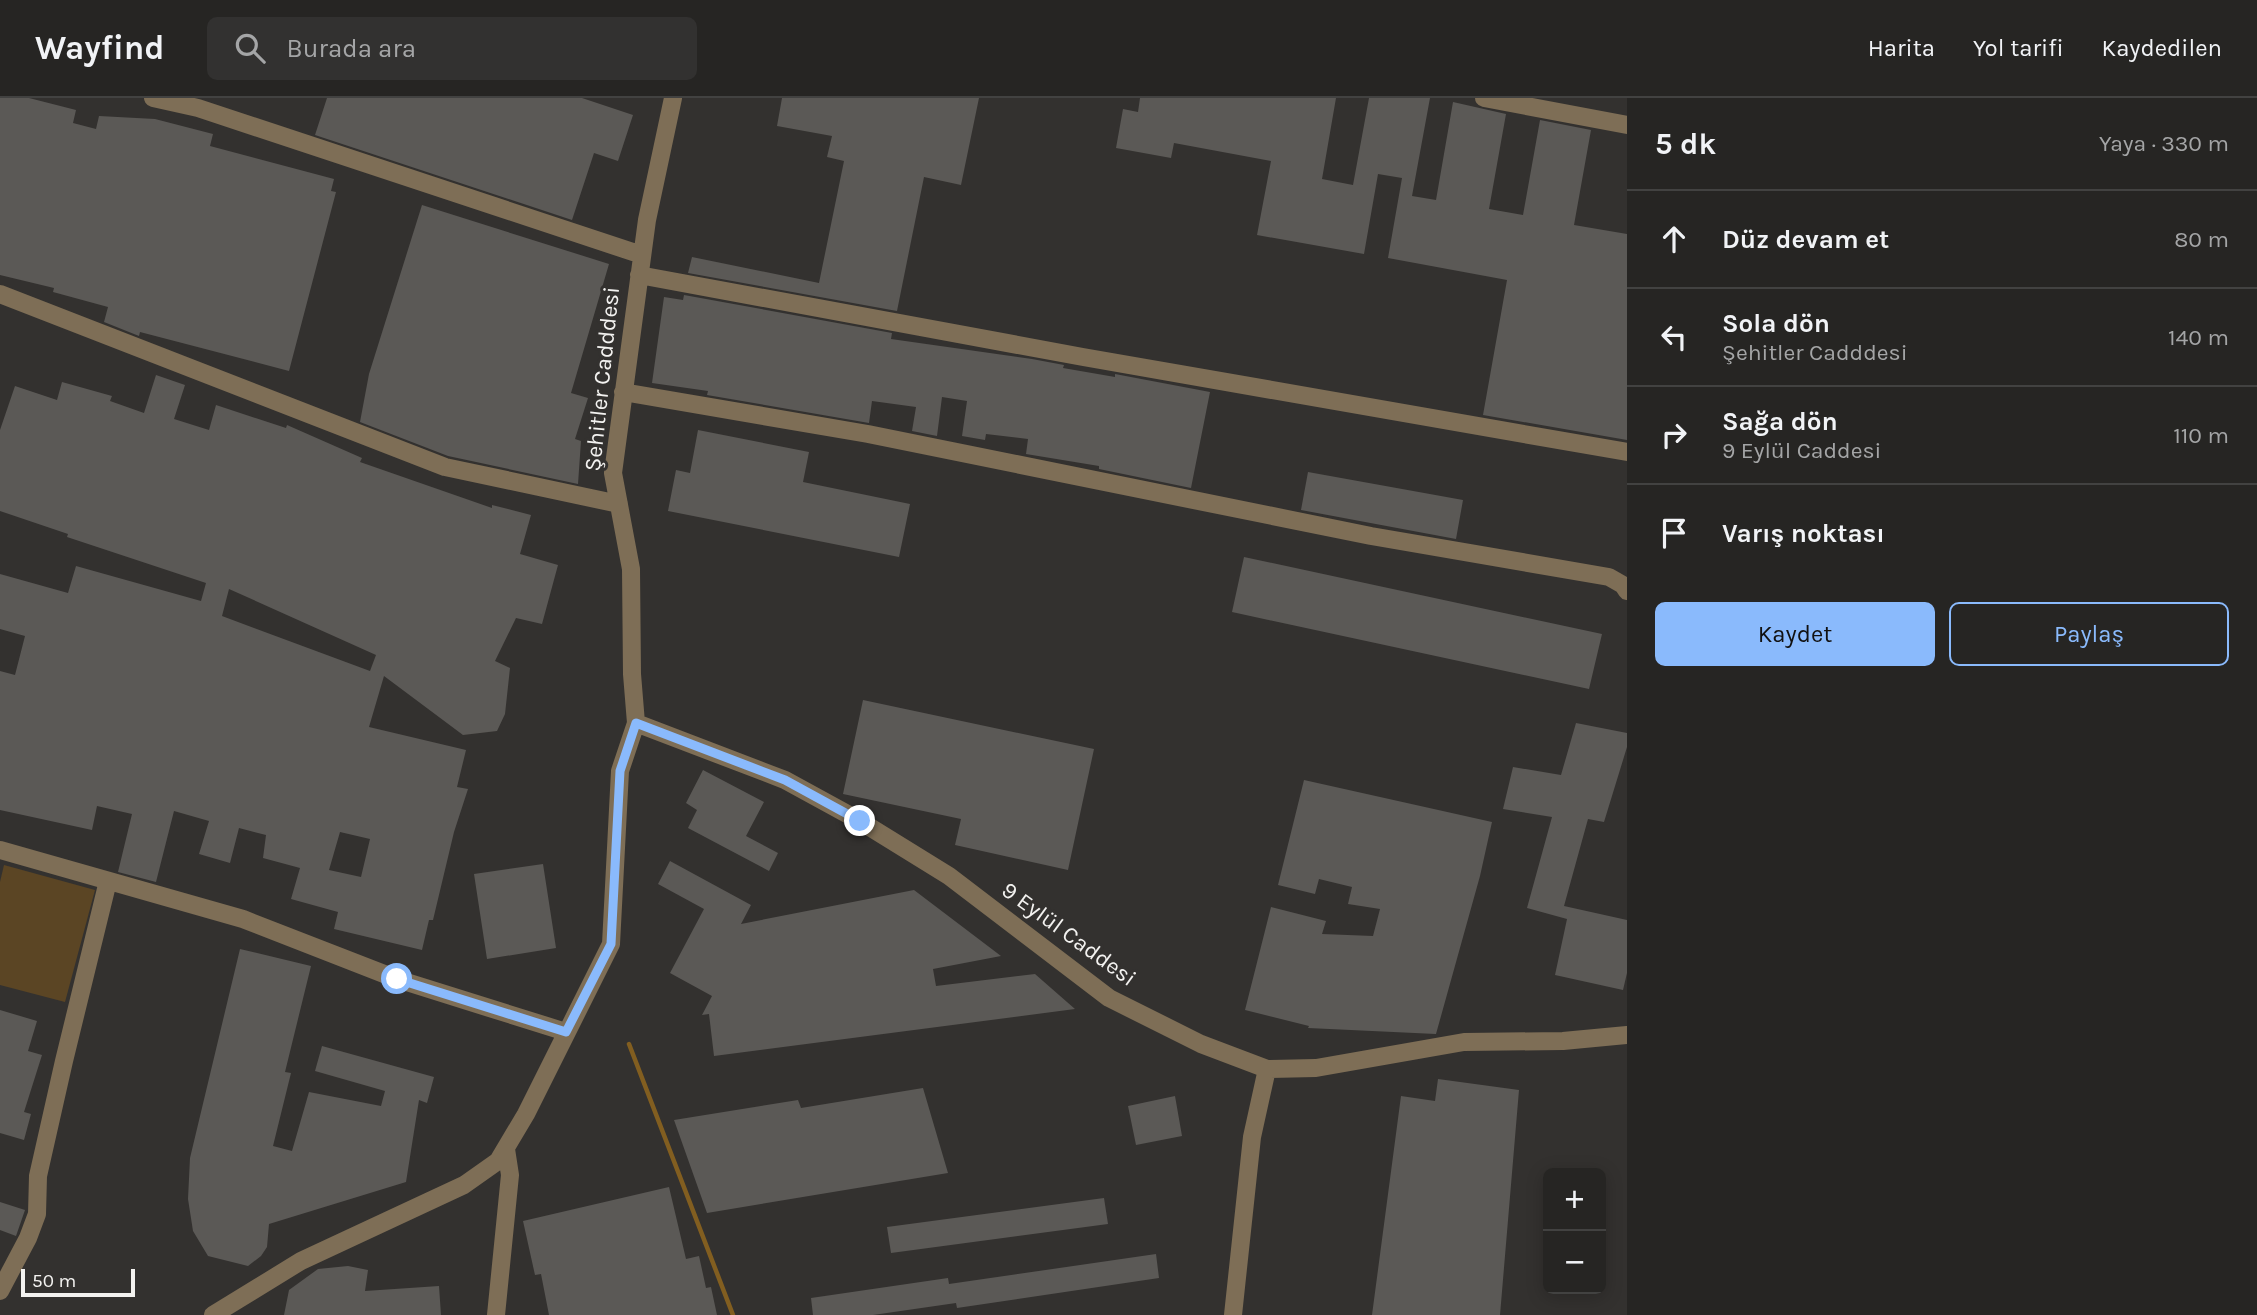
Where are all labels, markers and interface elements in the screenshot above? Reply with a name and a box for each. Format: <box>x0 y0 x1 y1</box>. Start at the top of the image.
search box <box>207 17 697 80</box>
text: Wayfind <box>35 29 165 67</box>
icon: search <box>231 29 269 67</box>
text: Burada ara <box>287 33 416 64</box>
text: Harita <box>1868 34 1935 62</box>
text: Yol tarifi <box>1973 34 2064 62</box>
text: Kaydedilen <box>2102 34 2222 62</box>
text: 5 dk <box>1655 126 1716 162</box>
text: Yaya · 330 m <box>2099 130 2229 157</box>
icon: ahead <box>1655 220 1693 258</box>
text: Düz devam et <box>1722 224 1889 255</box>
text: 80 m <box>2174 226 2229 253</box>
street label: Şehitler Cadddesi <box>579 285 625 473</box>
text: Sola dön <box>1722 308 1830 339</box>
icon: left <box>1655 318 1693 356</box>
text: 140 m <box>2168 324 2229 351</box>
text: Şehitler Cadddesi <box>1722 339 1908 366</box>
text: Sağa dön <box>1722 406 1838 437</box>
icon: right <box>1655 416 1693 454</box>
text: 110 m <box>2173 422 2229 449</box>
text: 9 Eylül Caddesi <box>1722 437 1881 464</box>
icon: arrive <box>1655 514 1693 552</box>
text: Varış noktası <box>1722 518 1885 549</box>
button: Kaydet <box>1655 602 1935 666</box>
button: Paylaş <box>1949 602 2229 666</box>
route end <box>844 805 875 836</box>
street label: 9 Eylül Caddesi <box>997 876 1141 992</box>
route start <box>381 963 412 994</box>
map controls <box>1543 1168 1606 1294</box>
button: + <box>1543 1168 1606 1231</box>
button: − <box>1543 1231 1606 1294</box>
scale bar <box>21 1266 135 1298</box>
text: 50 m <box>32 1270 76 1292</box>

